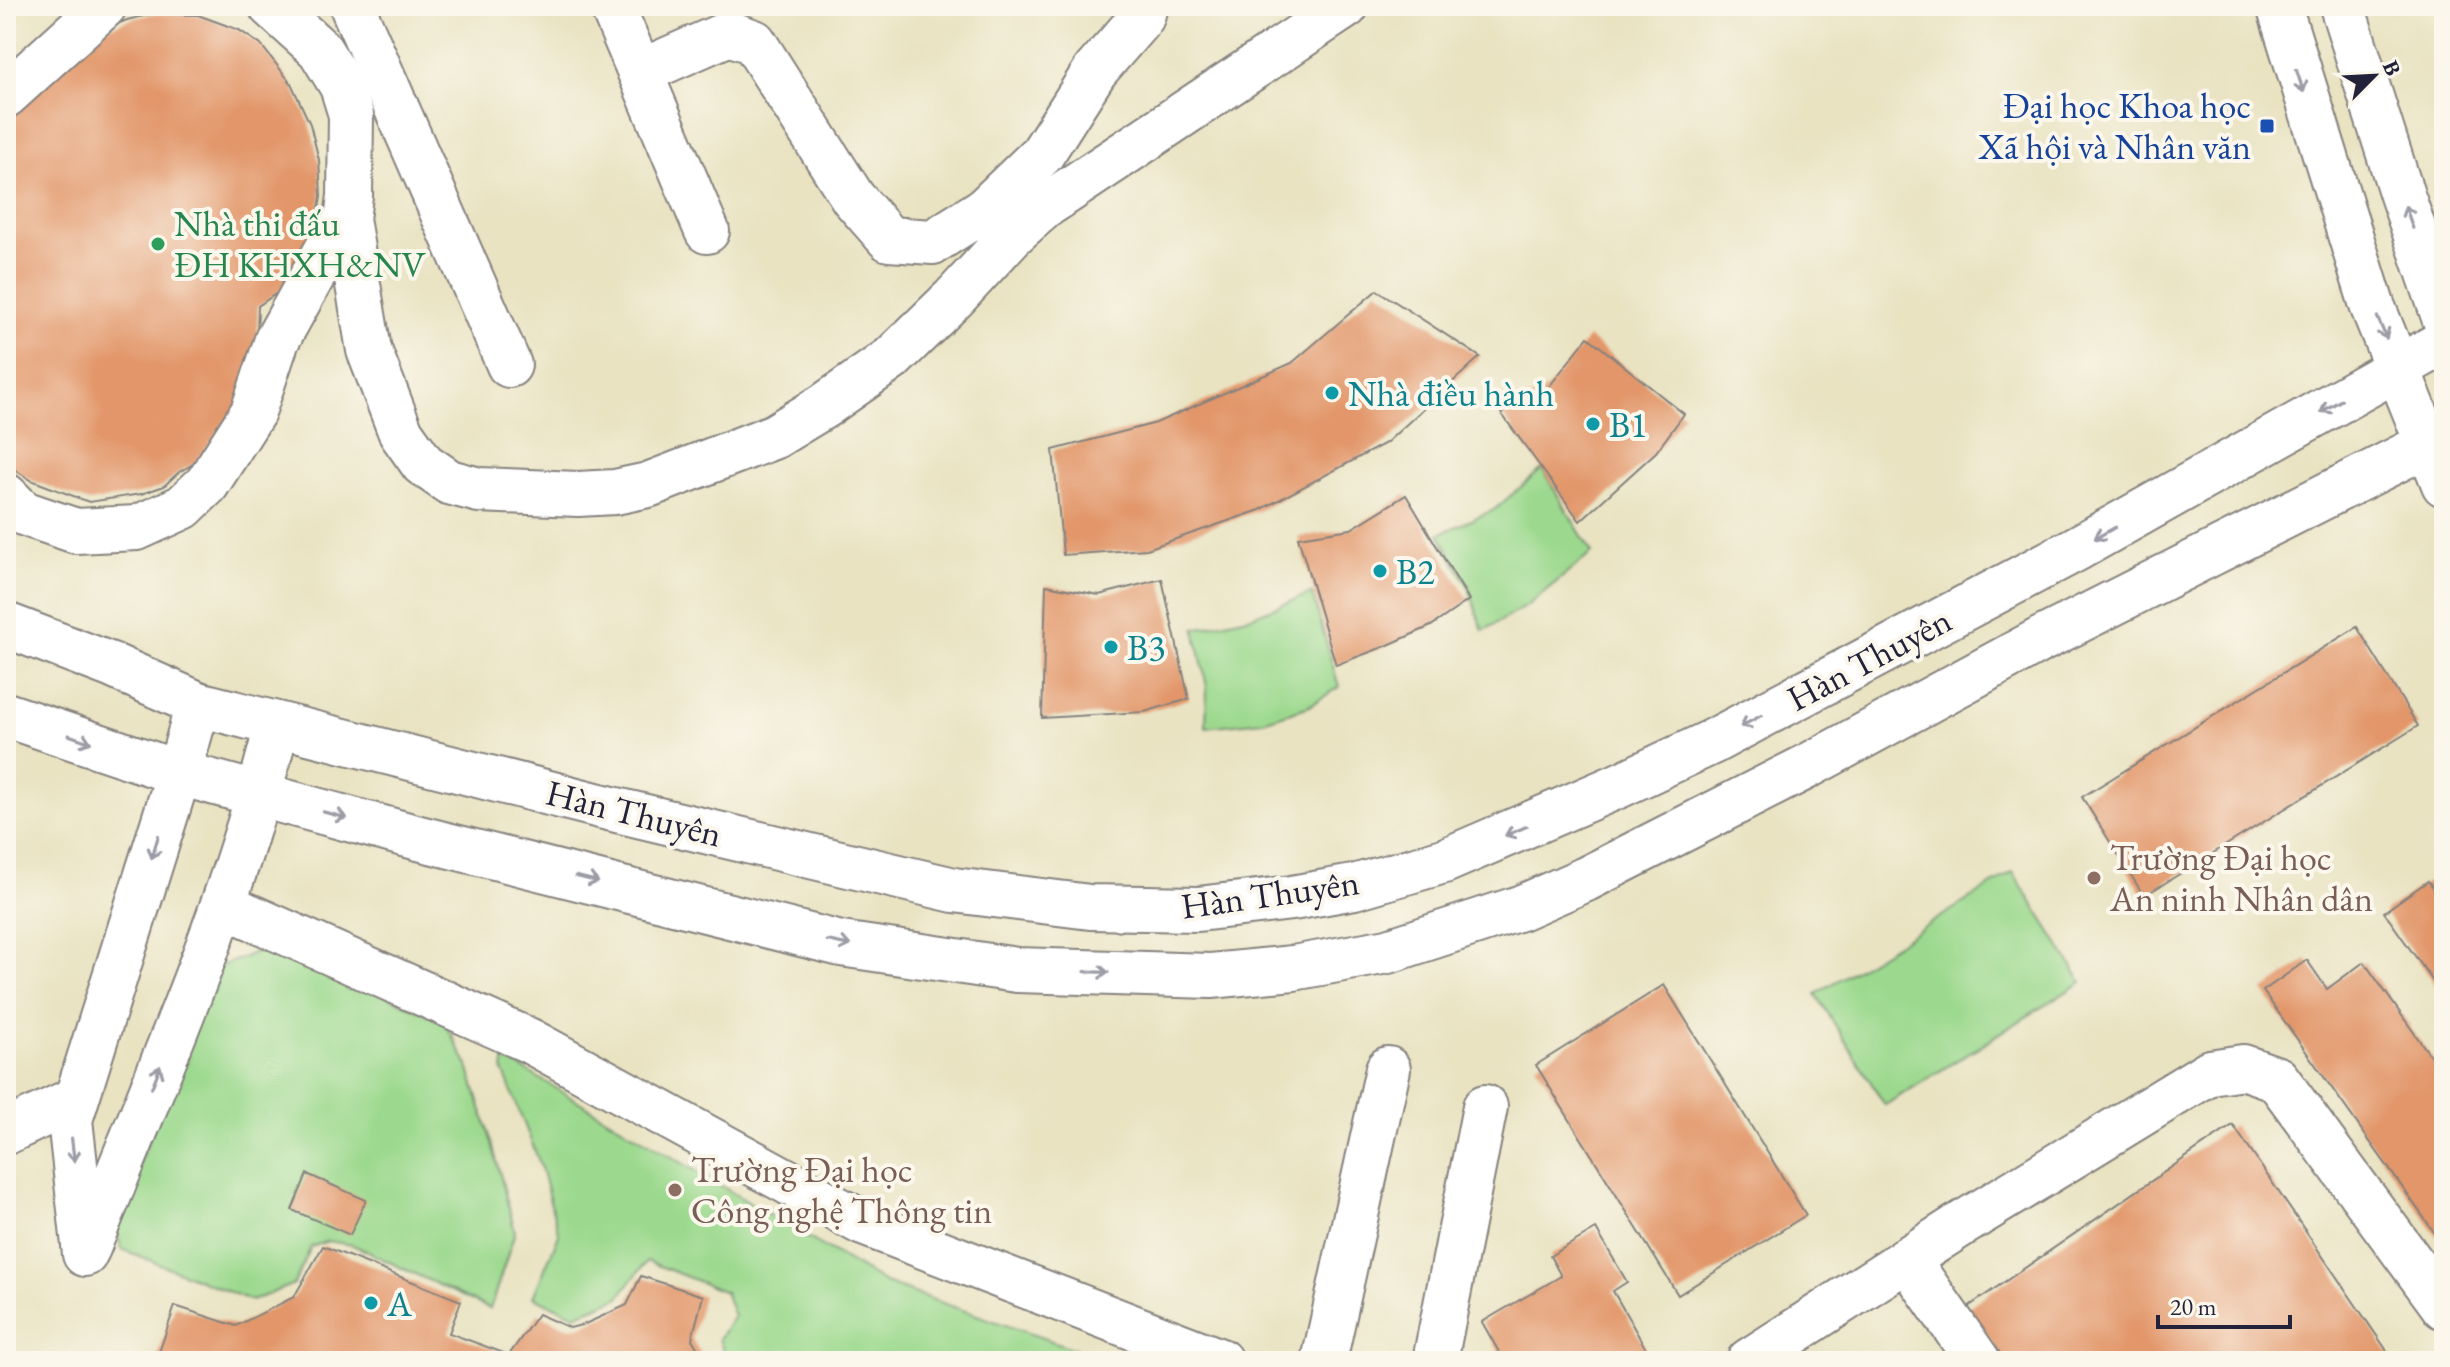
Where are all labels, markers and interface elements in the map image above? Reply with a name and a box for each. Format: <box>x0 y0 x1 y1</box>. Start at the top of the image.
north arrow <box>2334 36 2414 116</box>
text: B <box>2376 56 2408 80</box>
one-way arrow <box>2294 68 2309 93</box>
place label: Đại học Khoa học Xã hội và Nhân văn <box>1978 82 2251 170</box>
marker: Đại học Khoa học Xã hội và Nhân văn <box>2258 117 2276 135</box>
place label: Nhà thi đấu ĐH KHXH&NV <box>174 200 427 288</box>
one-way arrow <box>2401 205 2415 230</box>
marker: Nhà thi đấu ĐH KHXH&NV <box>149 235 167 253</box>
one-way arrow <box>2375 315 2390 340</box>
place label: Nhà điều hành <box>1348 370 1554 417</box>
marker: Nhà điều hành <box>1323 384 1341 402</box>
one-way arrow <box>2320 398 2343 414</box>
place label: B1 <box>1609 401 1647 448</box>
marker: B1 <box>1584 415 1602 433</box>
one-way arrow <box>2093 526 2117 541</box>
place label: B2 <box>1396 548 1434 595</box>
marker: B2 <box>1371 562 1389 580</box>
street label: Hàn Thuyên <box>1779 596 1959 722</box>
place label: B3 <box>1127 624 1165 671</box>
marker: B3 <box>1102 638 1120 656</box>
one-way arrow <box>1740 714 1764 729</box>
one-way arrow <box>67 733 92 748</box>
street label: Hàn Thuyên <box>541 769 727 857</box>
one-way arrow <box>322 808 348 823</box>
one-way arrow <box>1504 825 1529 840</box>
one-way arrow <box>147 834 161 859</box>
place label: Trường Đại học An ninh Nhân dân <box>2109 834 2373 922</box>
street label: Hàn Thuyên <box>1178 858 1362 930</box>
marker: Trường Đại học An ninh Nhân dân <box>2085 869 2103 887</box>
one-way arrow <box>574 872 600 887</box>
one-way arrow <box>826 936 851 951</box>
one-way arrow <box>1083 965 1110 980</box>
one-way arrow <box>150 1065 164 1090</box>
one-way arrow <box>66 1136 81 1163</box>
place label: Trường Đại học Công nghệ Thông tin <box>691 1146 992 1234</box>
marker: Trường Đại học Công nghệ Thông tin <box>666 1181 684 1199</box>
scale bar <box>2158 1279 2290 1329</box>
place label: A <box>386 1280 413 1327</box>
text: 20 m <box>2170 1291 2217 1322</box>
marker: A <box>362 1294 380 1312</box>

